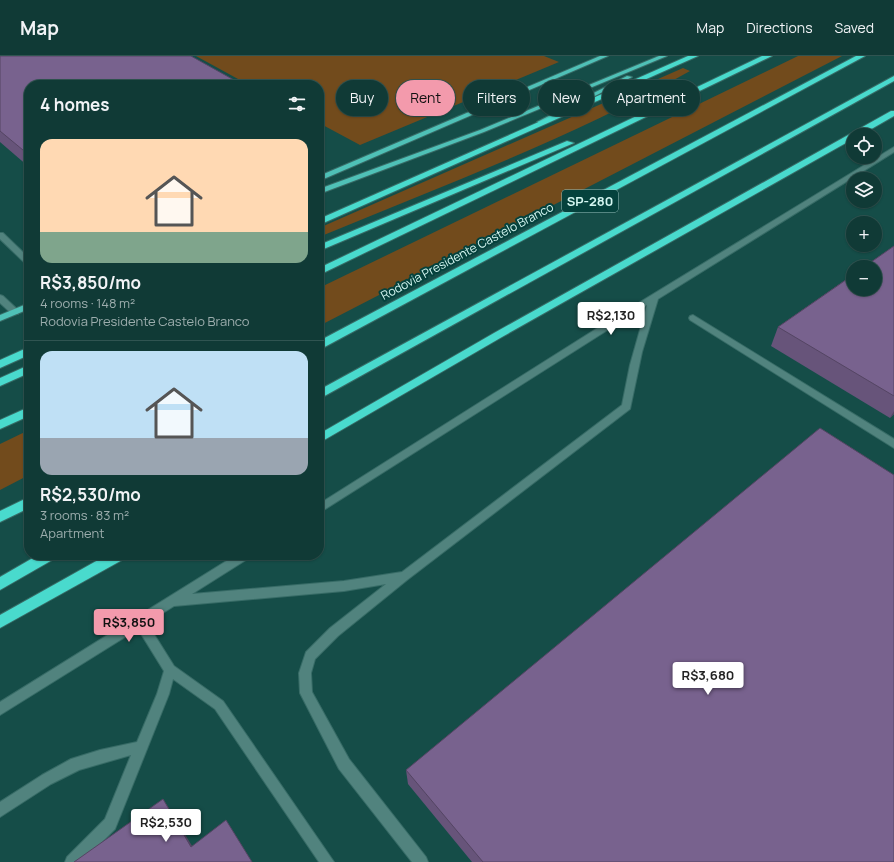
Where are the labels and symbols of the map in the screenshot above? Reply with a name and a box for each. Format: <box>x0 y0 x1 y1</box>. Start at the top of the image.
road number: SP-280 <box>562 190 618 212</box>
street label: Rodovia Presidente Castelo Branco <box>378 198 556 304</box>
pin: R$2,130 <box>574 302 648 336</box>
pin: R$3,850 <box>92 609 166 643</box>
pin: R$3,680 <box>671 662 745 696</box>
pin: R$2,530 <box>129 809 203 843</box>

